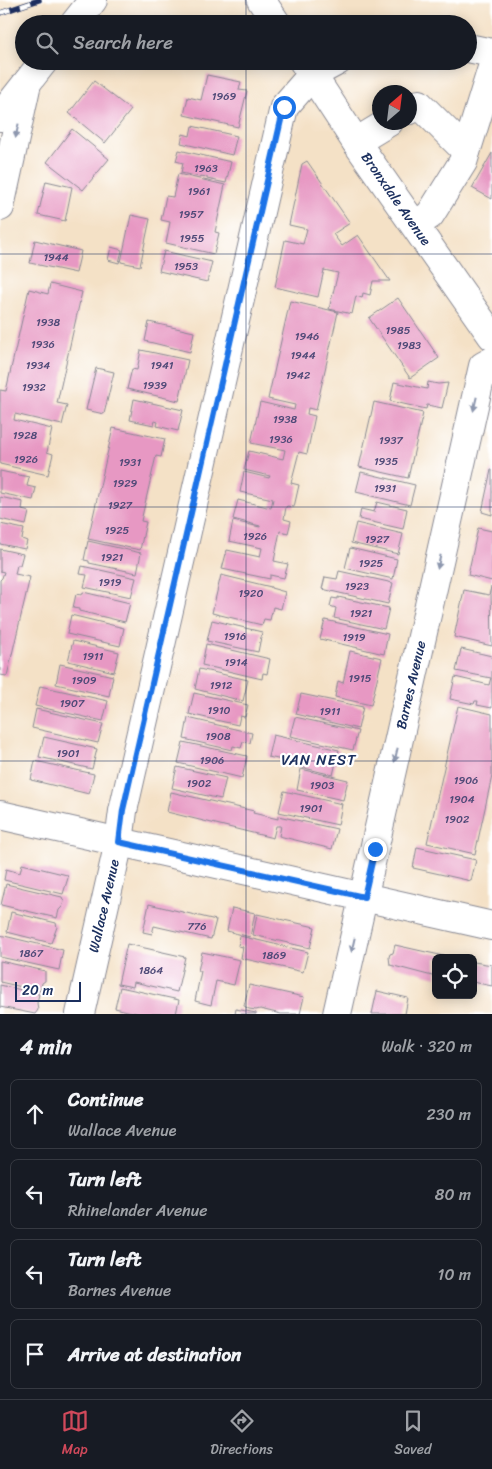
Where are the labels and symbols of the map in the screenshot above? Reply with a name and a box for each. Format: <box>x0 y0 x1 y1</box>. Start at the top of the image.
north arrow <box>372 85 417 130</box>
house number: 1969 <box>212 87 236 106</box>
route start <box>273 96 296 119</box>
one-way arrow <box>13 123 21 138</box>
street label: Bronxdale Avenue <box>354 147 438 251</box>
house number: 1963 <box>194 159 218 178</box>
house number: 1961 <box>188 182 210 201</box>
house number: 1957 <box>179 205 204 224</box>
house number: 1955 <box>180 229 205 248</box>
house number: 1944 <box>43 248 69 267</box>
house number: 1953 <box>174 257 198 276</box>
house number: 1938 <box>36 313 60 332</box>
house number: 1985 <box>386 321 411 340</box>
house number: 1946 <box>295 327 319 346</box>
house number: 1936 <box>31 335 55 354</box>
house number: 1983 <box>397 336 421 355</box>
house number: 1944 <box>290 346 316 365</box>
house number: 1934 <box>26 356 50 375</box>
house number: 1941 <box>150 356 174 375</box>
house number: 1942 <box>286 366 311 385</box>
house number: 1939 <box>143 376 167 395</box>
house number: 1932 <box>22 378 47 397</box>
one-way arrow <box>471 396 479 411</box>
house number: 1938 <box>273 410 297 429</box>
house number: 1928 <box>13 426 38 445</box>
house number: 1936 <box>269 430 293 449</box>
house number: 1937 <box>379 431 404 450</box>
house number: 1926 <box>14 450 38 469</box>
house number: 1935 <box>374 452 398 471</box>
house number: 1931 <box>119 453 141 472</box>
house number: 1929 <box>113 474 138 493</box>
house number: 1931 <box>374 479 396 498</box>
house number: 1927 <box>108 496 133 515</box>
house number: 1925 <box>105 521 130 540</box>
house number: 1926 <box>243 527 267 546</box>
house number: 1927 <box>365 530 390 549</box>
house number: 1921 <box>101 548 124 567</box>
house number: 1925 <box>359 554 384 573</box>
one-way arrow <box>435 555 443 570</box>
house number: 1919 <box>99 573 122 592</box>
house number: 1923 <box>345 577 369 596</box>
house number: 1920 <box>239 584 263 603</box>
house number: 1921 <box>350 604 373 623</box>
house number: 1916 <box>224 627 246 646</box>
house number: 1919 <box>343 628 366 647</box>
street label: Barnes Avenue <box>389 638 433 732</box>
house number: 1911 <box>83 647 104 666</box>
house number: 1914 <box>224 653 248 672</box>
house number: 1915 <box>349 669 372 688</box>
house number: 1909 <box>71 671 97 690</box>
house number: 1912 <box>210 676 233 695</box>
house number: 1907 <box>60 694 85 713</box>
house number: 1910 <box>207 701 231 720</box>
house number: 1911 <box>320 702 341 721</box>
house number: 1908 <box>205 727 231 746</box>
house number: 1901 <box>56 744 80 763</box>
district label: VAN NEST <box>281 747 357 773</box>
one-way arrow <box>392 747 400 762</box>
house number: 1906 <box>200 751 224 770</box>
house number: 1906 <box>454 771 478 790</box>
house number: 1902 <box>187 774 212 793</box>
house number: 1903 <box>310 776 334 795</box>
house number: 1904 <box>449 790 475 809</box>
house number: 1901 <box>299 799 323 818</box>
house number: 1902 <box>445 810 470 829</box>
route end <box>364 838 387 861</box>
street label: Wallace Avenue <box>81 857 127 955</box>
house number: 776 <box>188 917 206 936</box>
one-way arrow <box>349 937 357 952</box>
house number: 1867 <box>19 944 44 963</box>
house number: 1869 <box>262 946 286 965</box>
house number: 1864 <box>139 961 163 980</box>
scale bar <box>15 979 81 1002</box>

